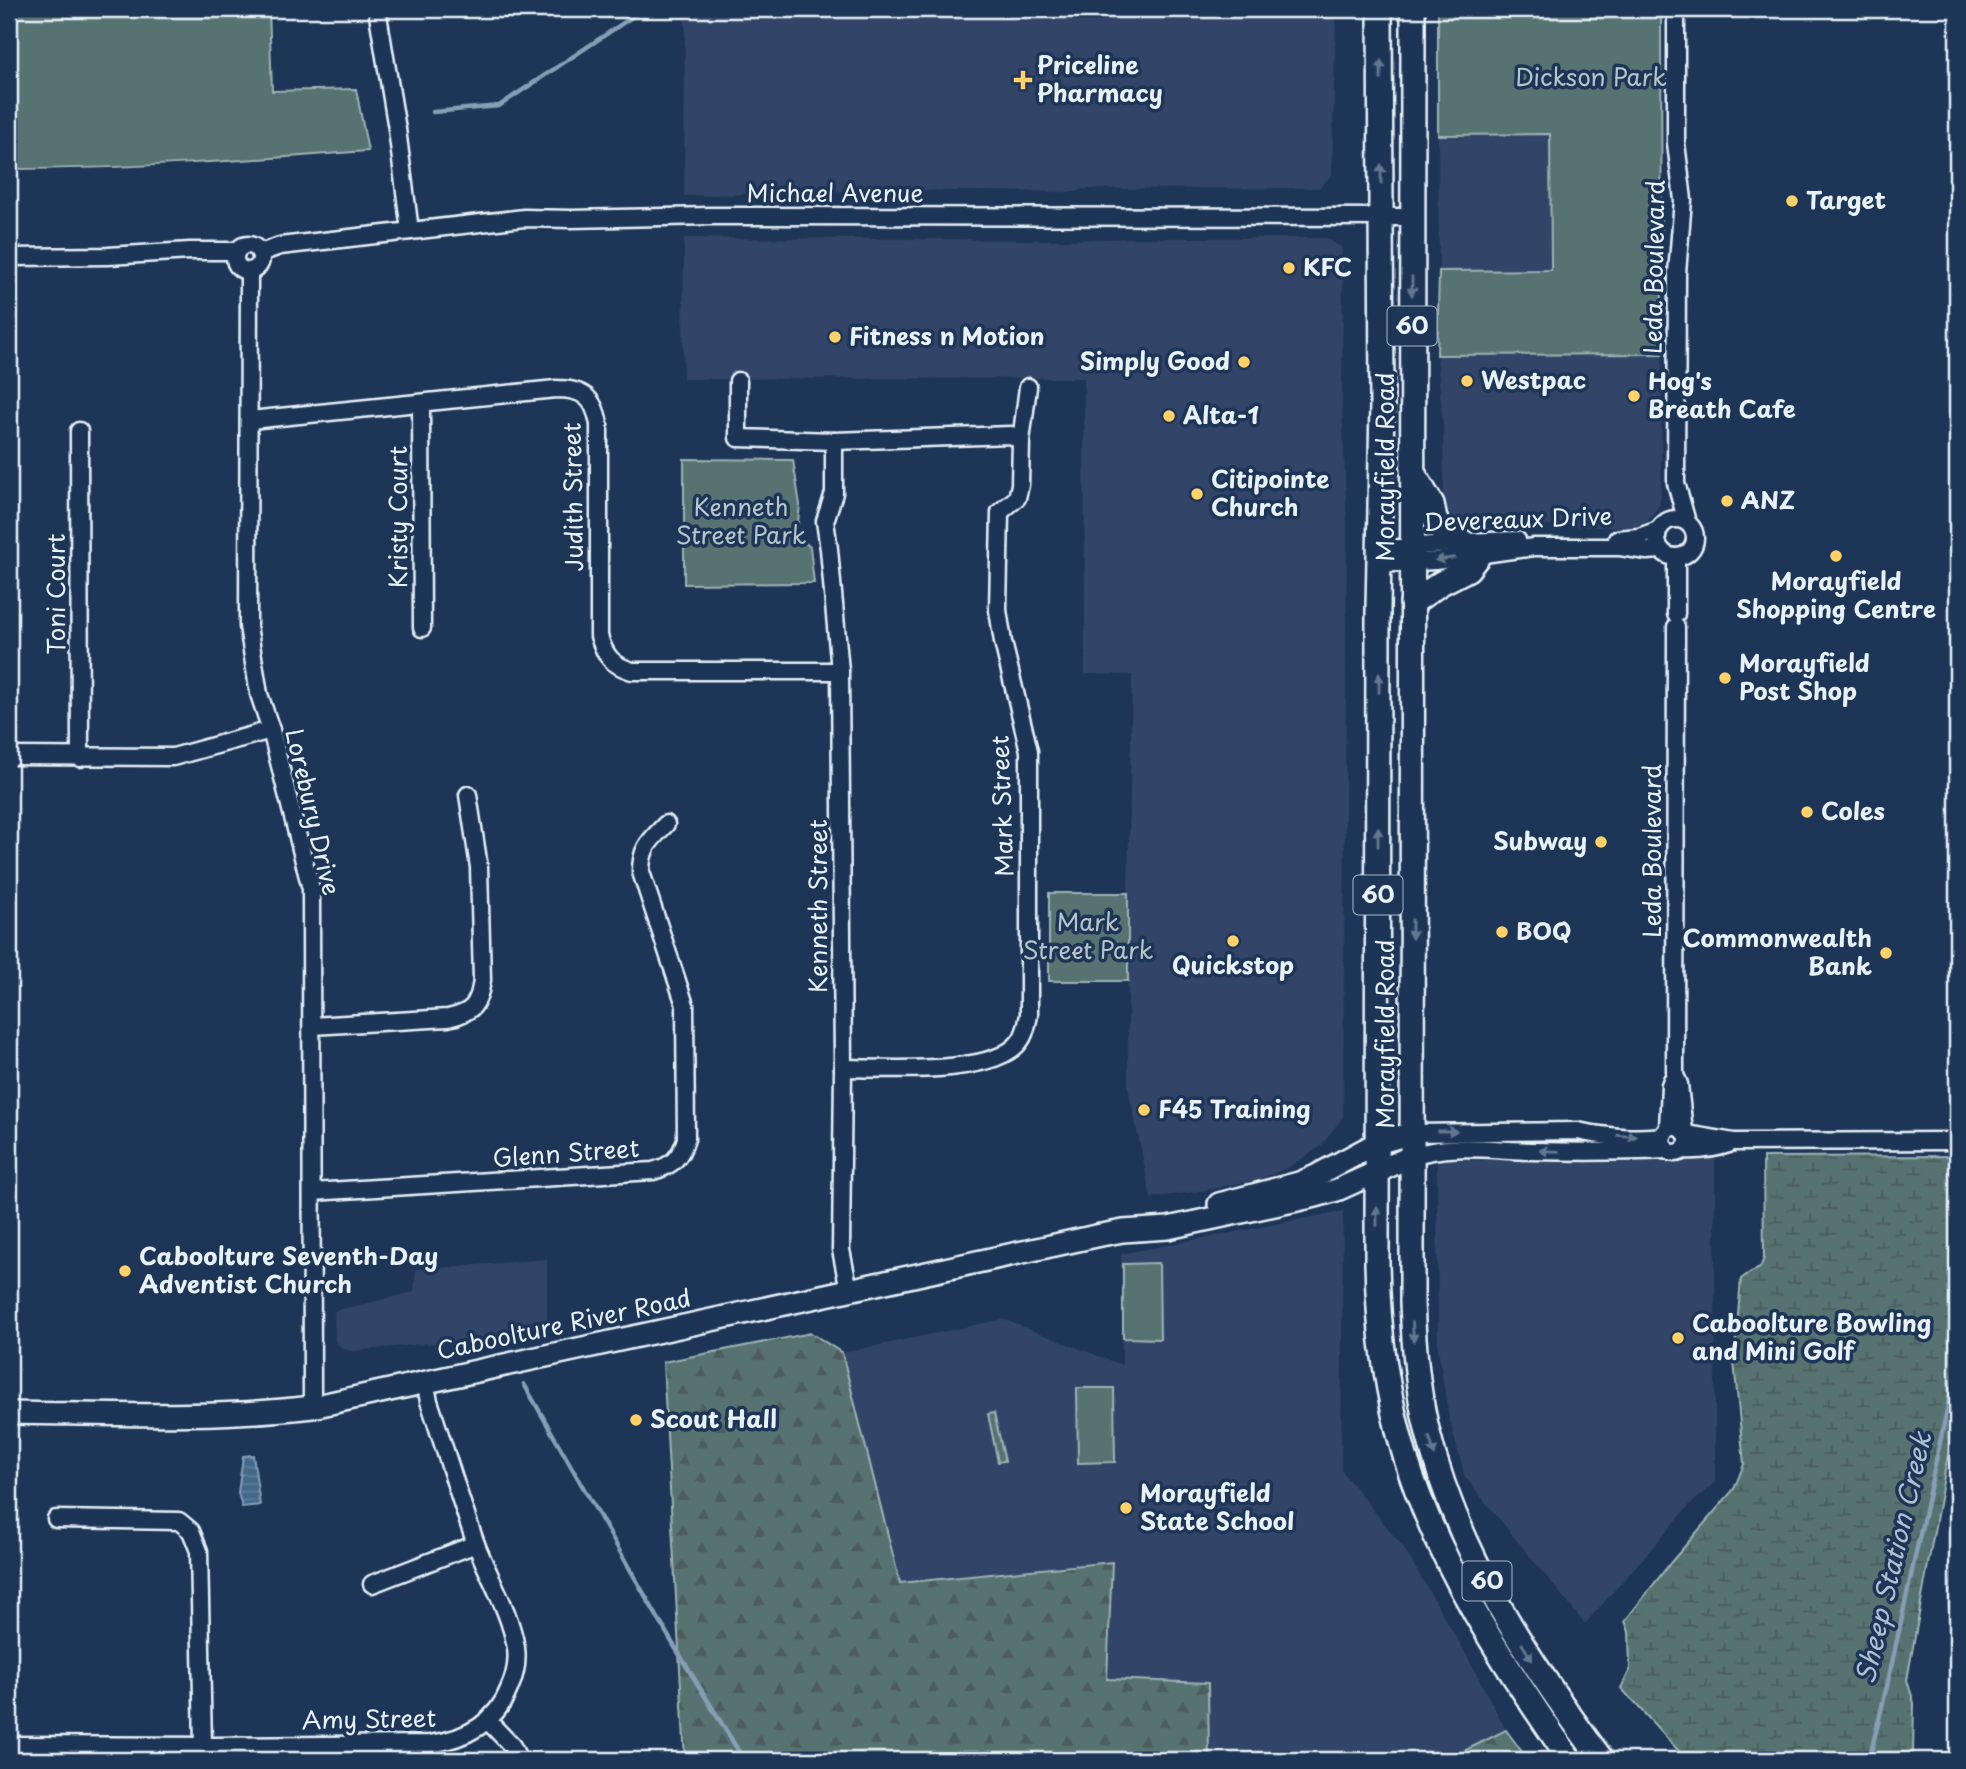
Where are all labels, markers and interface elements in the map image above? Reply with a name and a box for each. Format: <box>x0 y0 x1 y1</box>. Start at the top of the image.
place label: Priceline Pharmacy <box>1037 46 1163 110</box>
park label: Dickson Park <box>1515 58 1667 94</box>
one-way arrow <box>1375 59 1387 81</box>
marker: Priceline Pharmacy <box>1015 72 1031 88</box>
one-way arrow <box>1376 163 1387 185</box>
street label: Michael Avenue <box>747 174 923 210</box>
street label: Leda Boulevard <box>1633 179 1673 354</box>
place label: Target <box>1806 181 1886 217</box>
marker: Target <box>1784 193 1800 209</box>
place label: KFC <box>1303 248 1352 284</box>
marker: KFC <box>1281 260 1297 276</box>
one-way arrow <box>1406 275 1418 297</box>
road number: 60 <box>1388 306 1436 346</box>
place label: Fitness n Motion <box>849 317 1045 353</box>
marker: Fitness n Motion <box>827 329 843 345</box>
place label: Simply Good <box>1080 342 1230 378</box>
marker: Simply Good <box>1236 354 1252 370</box>
place label: Westpac <box>1481 361 1586 397</box>
place label: Hog's Breath Cafe <box>1648 362 1796 426</box>
street label: Morayfield Road <box>1366 372 1402 562</box>
marker: Westpac <box>1459 373 1475 389</box>
marker: Hog's Breath Cafe <box>1626 388 1642 404</box>
place label: Alta-1 <box>1183 396 1259 432</box>
marker: Alta-1 <box>1161 408 1177 424</box>
street label: Judith Street <box>553 422 591 572</box>
street label: Kristy Court <box>379 446 415 588</box>
place label: Citipointe Church <box>1211 460 1329 524</box>
place label: ANZ <box>1741 481 1795 517</box>
marker: Citipointe Church <box>1189 486 1205 502</box>
park label: Kenneth Street Park <box>676 488 806 552</box>
marker: ANZ <box>1719 493 1735 509</box>
street label: Devereaux Drive <box>1423 497 1613 539</box>
street label: Toni Court <box>37 533 73 655</box>
marker: Morayfield Shopping Centre <box>1828 548 1844 564</box>
one-way arrow <box>1434 554 1456 565</box>
place label: Morayfield Shopping Centre <box>1736 562 1936 626</box>
place label: Morayfield Post Shop <box>1739 644 1870 708</box>
marker: Morayfield Post Shop <box>1717 670 1733 686</box>
one-way arrow <box>1373 672 1385 694</box>
street label: Lorebury Drive <box>277 725 351 898</box>
street label: Mark Street <box>981 735 1021 877</box>
street label: Leda Boulevard <box>1633 764 1669 938</box>
place label: Coles <box>1821 792 1885 828</box>
marker: Coles <box>1799 804 1815 820</box>
street label: Kenneth Street <box>799 819 835 993</box>
place label: Subway <box>1493 822 1587 858</box>
one-way arrow <box>1372 825 1384 847</box>
marker: Subway <box>1593 834 1609 850</box>
road number: 60 <box>1354 876 1402 914</box>
park label: Mark Street Park <box>1023 903 1153 967</box>
place label: BOQ <box>1516 912 1571 948</box>
one-way arrow <box>1406 918 1418 940</box>
place label: Commonwealth Bank <box>1683 919 1872 983</box>
marker: BOQ <box>1494 924 1510 940</box>
marker: Quickstop <box>1225 933 1241 949</box>
street label: Morayfield Road <box>1366 939 1402 1129</box>
marker: Commonwealth Bank <box>1878 945 1894 961</box>
place label: Quickstop <box>1172 946 1294 982</box>
place label: F45 Training <box>1158 1090 1311 1126</box>
marker: F45 Training <box>1136 1102 1152 1118</box>
one-way arrow <box>1436 1125 1458 1137</box>
street label: Glenn Street <box>491 1129 641 1175</box>
one-way arrow <box>1616 1131 1638 1142</box>
one-way arrow <box>1538 1146 1560 1157</box>
one-way arrow <box>1371 1205 1383 1227</box>
place label: Caboolture Seventh-Day Adventist Church <box>139 1237 438 1301</box>
marker: Caboolture Seventh-Day Adventist Church <box>117 1263 133 1279</box>
street label: Caboolture River Road <box>433 1279 694 1368</box>
place label: Caboolture Bowling and Mini Golf <box>1692 1304 1931 1368</box>
one-way arrow <box>1408 1321 1419 1343</box>
marker: Caboolture Bowling and Mini Golf <box>1670 1330 1686 1346</box>
place label: Scout Hall <box>650 1400 777 1436</box>
marker: Scout Hall <box>628 1412 644 1428</box>
water label: Sheep Station Creek <box>1845 1427 1941 1687</box>
one-way arrow <box>1427 1436 1438 1458</box>
place label: Morayfield State School <box>1140 1474 1294 1538</box>
marker: Morayfield State School <box>1118 1500 1134 1516</box>
road number: 60 <box>1462 1562 1512 1600</box>
one-way arrow <box>1521 1642 1534 1662</box>
street label: Amy Street <box>301 1699 437 1737</box>

